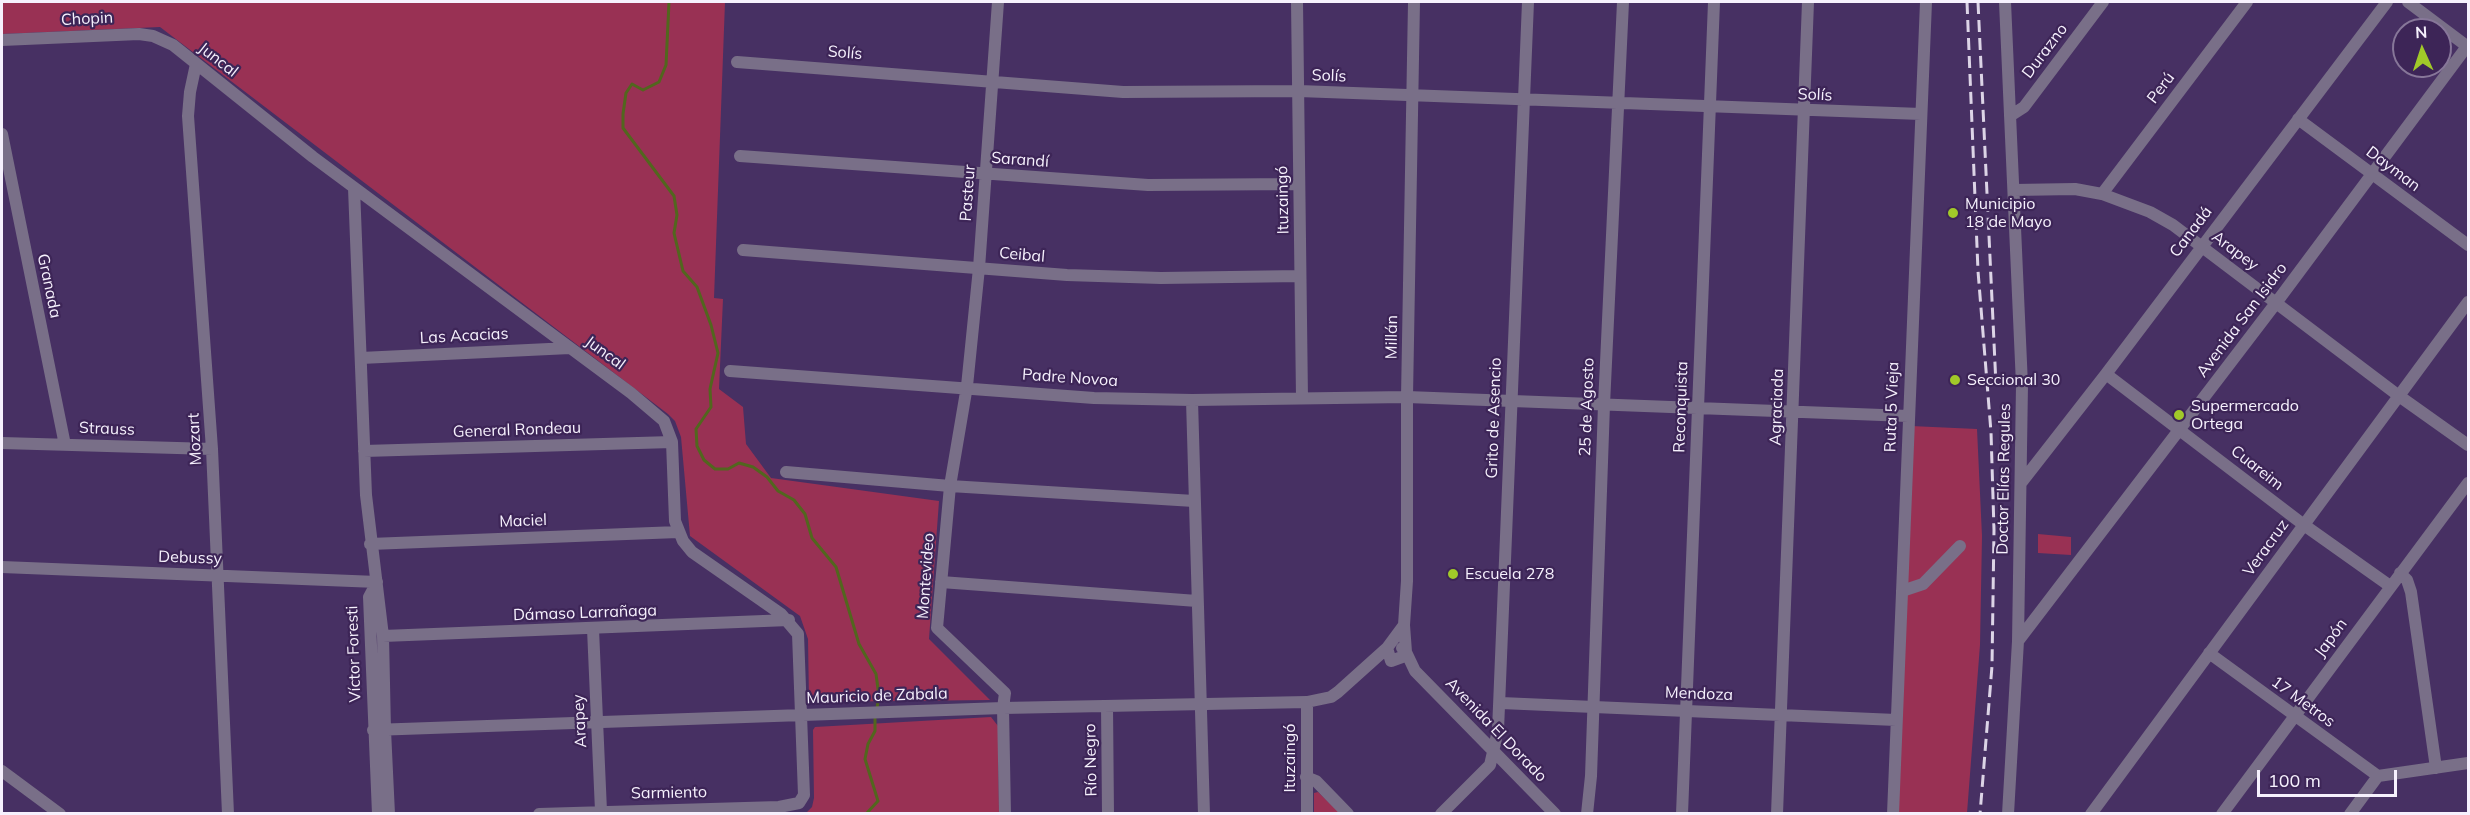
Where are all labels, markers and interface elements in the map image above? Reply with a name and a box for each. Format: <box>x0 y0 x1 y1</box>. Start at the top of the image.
street label: Chopin <box>60 8 114 30</box>
north arrow <box>2392 18 2452 78</box>
street label: Durazno <box>2018 20 2072 82</box>
text: N <box>2415 22 2428 42</box>
street label: Juncal <box>194 39 242 81</box>
street label: Solís <box>827 42 863 64</box>
street label: Solís <box>1311 66 1347 86</box>
street label: Perú <box>2143 69 2179 107</box>
street label: Solís <box>1797 85 1833 105</box>
street label: Dayman <box>2362 142 2424 196</box>
street label: Sarandí <box>991 148 1049 172</box>
street label: Pasteur <box>956 164 980 222</box>
street label: Ituzaingó <box>1273 165 1293 235</box>
place label: Municipio 18 de Mayo <box>1965 194 2052 232</box>
street label: Canadá <box>2166 203 2216 261</box>
marker: Municipio 18 de Mayo <box>1946 206 1960 220</box>
street label: Arapey <box>2208 227 2262 275</box>
street label: Ceibal <box>998 243 1046 267</box>
street label: Granada <box>33 252 65 320</box>
street label: Avenida San Isidro <box>2193 259 2291 381</box>
street label: Millán <box>1382 315 1402 359</box>
street label: Las Acacias <box>419 324 509 348</box>
street label: Juncal <box>581 332 629 374</box>
street label: Grito de Asencio <box>1482 357 1506 479</box>
street label: 25 de Agosto <box>1576 357 1598 457</box>
street label: Reconquista <box>1670 361 1692 453</box>
street label: Ruta 5 Vieja <box>1881 361 1903 453</box>
street label: Padre Novoa <box>1021 365 1119 391</box>
street label: Agraciada <box>1766 368 1788 446</box>
place label: Seccional 30 <box>1967 370 2060 390</box>
marker: Seccional 30 <box>1948 373 1962 387</box>
place label: Supermercado Ortega <box>2191 396 2299 434</box>
street label: Doctor Elías Regules <box>1993 403 2015 555</box>
marker: Supermercado Ortega <box>2172 408 2186 422</box>
street label: Mozart <box>184 412 206 466</box>
street label: Strauss <box>79 418 135 440</box>
street label: General Rondeau <box>453 418 581 442</box>
street label: Cuareim <box>2227 441 2287 495</box>
street label: Maciel <box>499 511 547 531</box>
street label: Veracruz <box>2239 516 2293 580</box>
street label: Montevideo <box>913 532 939 620</box>
street label: Debussy <box>158 547 222 569</box>
place label: Escuela 278 <box>1465 564 1554 584</box>
marker: Escuela 278 <box>1446 567 1460 581</box>
street label: Dámaso Larrañaga <box>513 601 657 625</box>
street label: Víctor Foresti <box>343 605 365 703</box>
street label: Japón <box>2311 615 2351 661</box>
street label: 17 Metros <box>2267 672 2339 732</box>
street label: Avenida El Dorado <box>1441 674 1551 786</box>
street label: Mendoza <box>1665 683 1733 705</box>
street label: Mauricio de Zabala <box>806 684 948 708</box>
street label: Arapey <box>569 694 591 748</box>
street label: Río Negro <box>1081 723 1101 797</box>
street label: Ituzaingó <box>1280 724 1300 792</box>
scale bar <box>2260 758 2400 796</box>
text: 100 m <box>2268 769 2321 792</box>
street label: Sarmiento <box>631 783 707 803</box>

